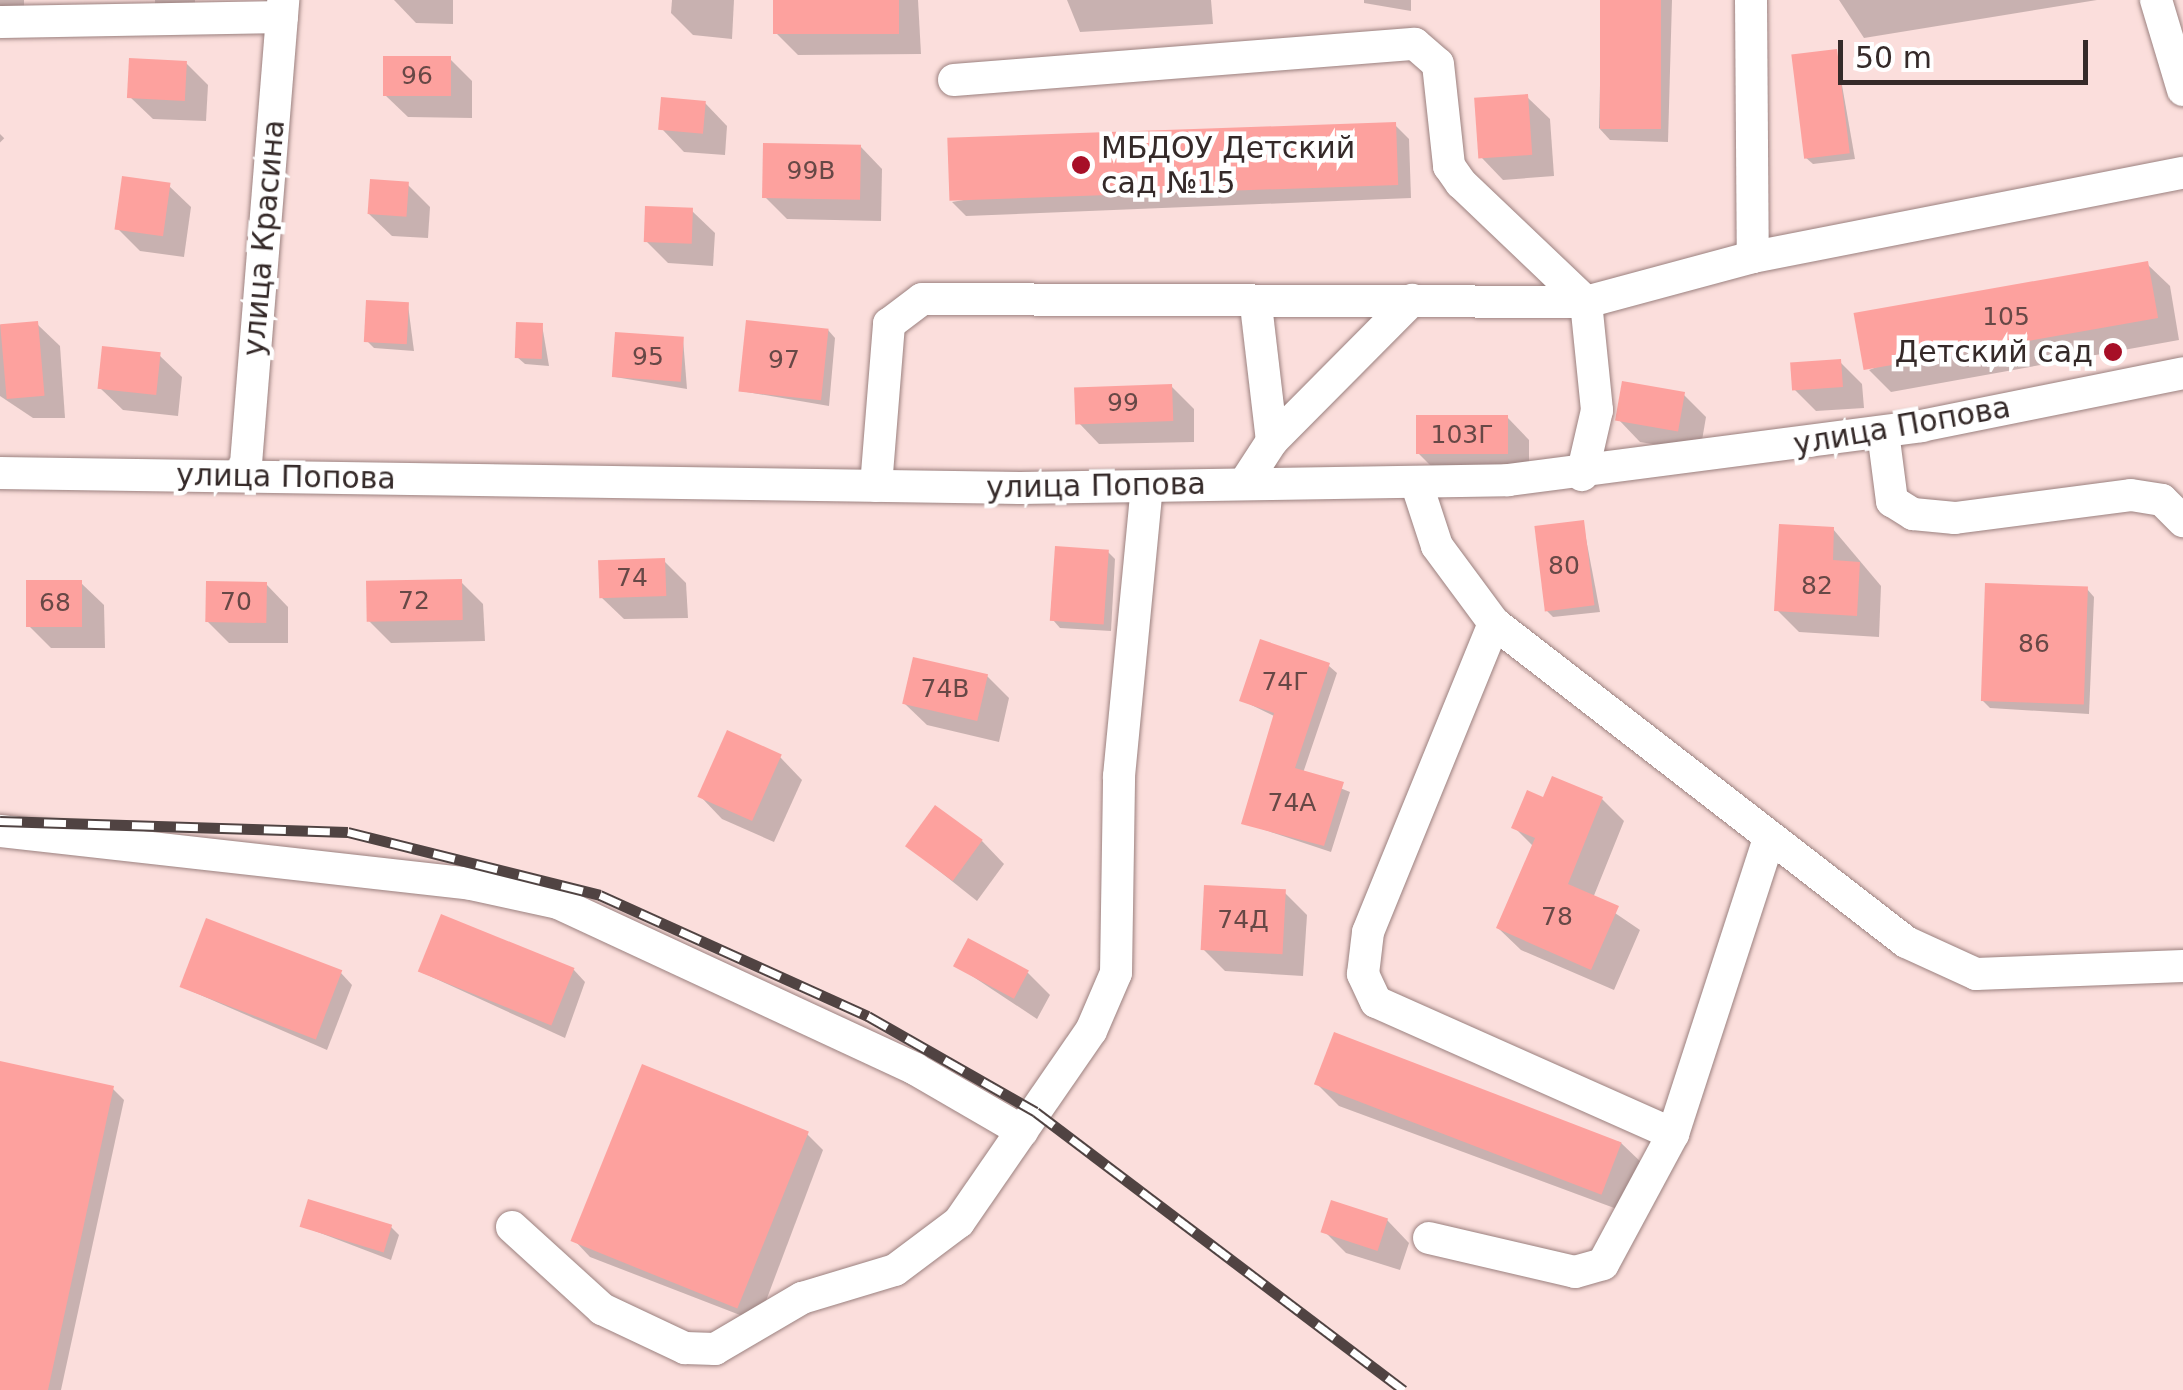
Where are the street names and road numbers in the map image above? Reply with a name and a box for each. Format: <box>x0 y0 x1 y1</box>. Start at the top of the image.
street label: улица Красина <box>236 118 292 358</box>
street label: улица Попова <box>1791 389 2013 463</box>
street label: улица Попова <box>176 457 396 497</box>
street label: улица Попова <box>986 466 1206 506</box>

